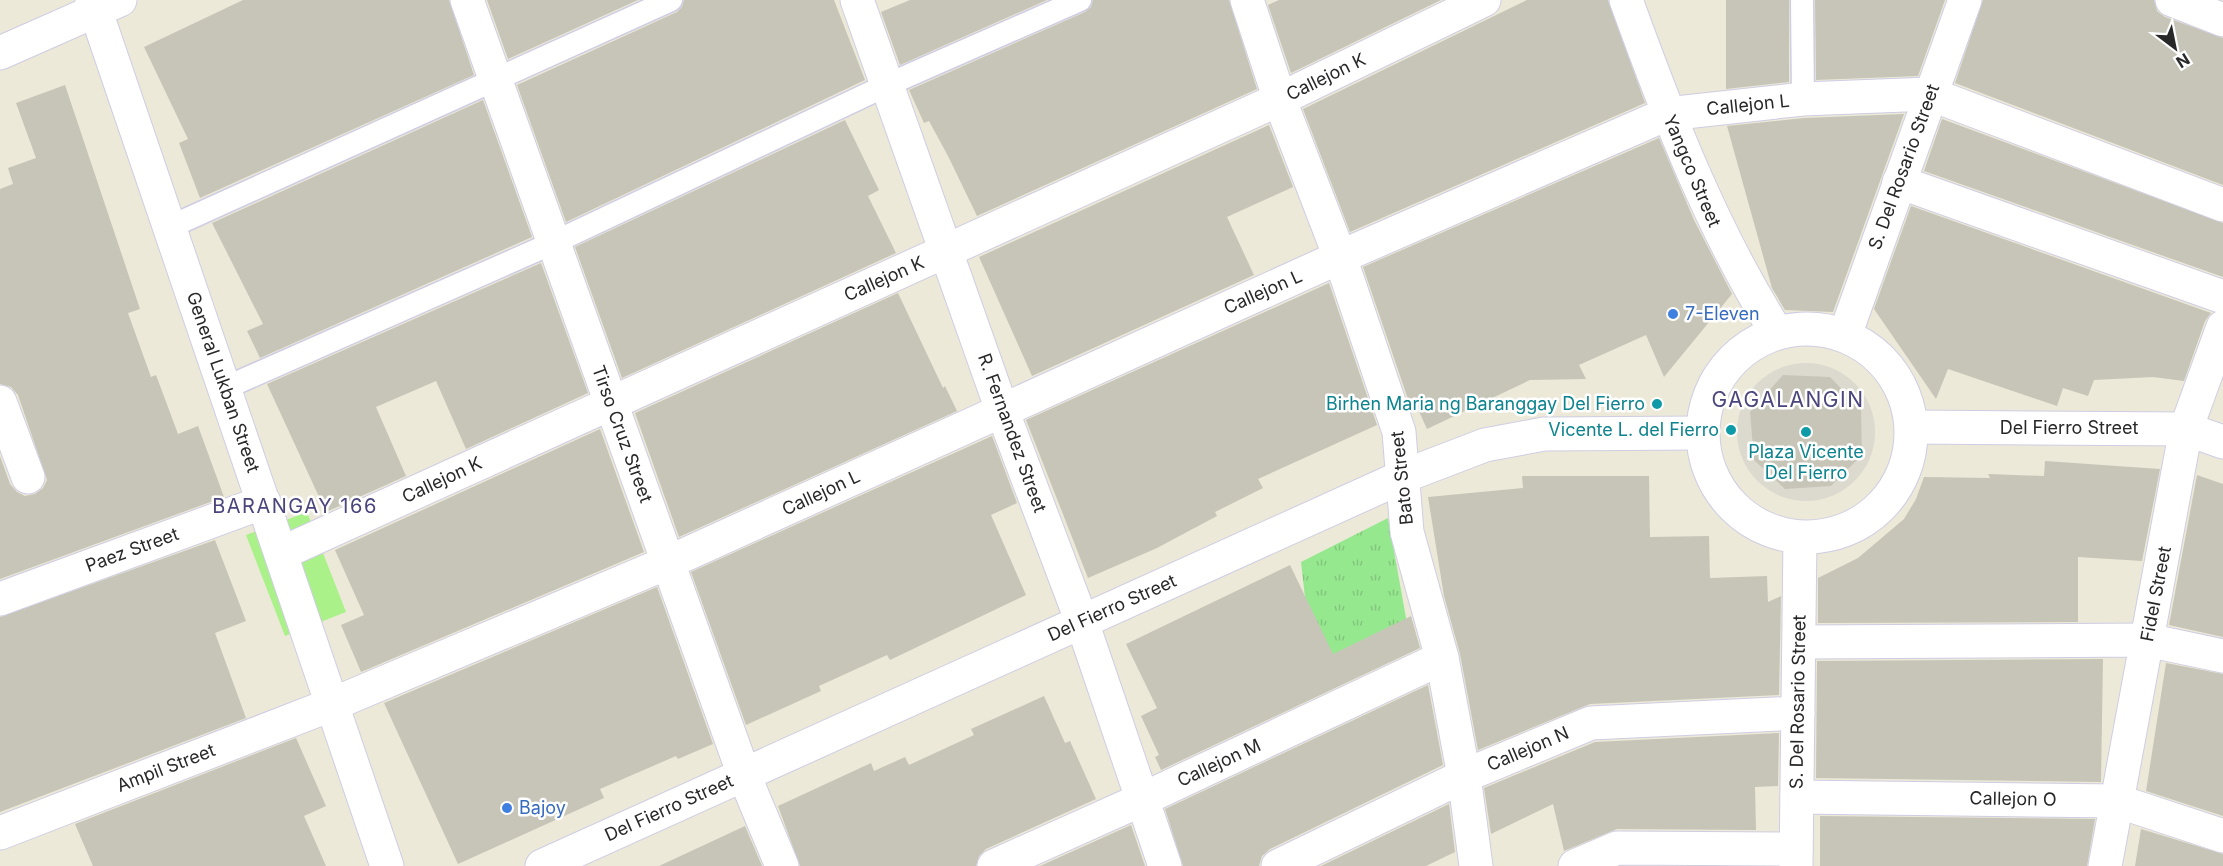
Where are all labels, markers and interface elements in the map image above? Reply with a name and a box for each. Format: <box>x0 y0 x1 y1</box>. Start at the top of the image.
north arrow <box>2145 18 2205 78</box>
street label: Callejon K <box>1283 48 1369 105</box>
text: N <box>2172 49 2193 72</box>
street label: S. Del Rosario Street <box>1864 81 1943 252</box>
street label: Callejon L <box>1705 90 1791 119</box>
street label: Yangco Street <box>1659 112 1726 230</box>
street label: Callejon K <box>841 252 927 306</box>
street label: Callejon L <box>1220 265 1305 318</box>
street label: General Lukban Street <box>183 289 264 475</box>
place label: 7-Eleven <box>1685 303 1760 324</box>
marker: 7-Eleven <box>1666 307 1680 321</box>
street label: R. Fernandez Street <box>974 350 1051 515</box>
street label: Tirso Cruz Street <box>588 362 657 505</box>
district label: GAGALANGIN <box>1712 387 1864 412</box>
place label: Birhen Maria ng Baranggay Del Fierro <box>1326 393 1645 414</box>
marker: Birhen Maria ng Baranggay Del Fierro <box>1650 397 1664 411</box>
street label: Del Fierro Street <box>2000 417 2138 438</box>
place label: Vicente L. del Fierro <box>1548 419 1719 440</box>
marker: Vicente L. del Fierro <box>1724 423 1738 437</box>
marker: Plaza Vicente Del Fierro <box>1799 425 1813 439</box>
street label: Bato Street <box>1386 430 1417 526</box>
place label: Plaza Vicente Del Fierro <box>1748 441 1864 483</box>
street label: Callejon K <box>399 452 485 507</box>
street label: Callejon L <box>779 465 863 520</box>
district label: BARANGAY 166 <box>212 494 378 518</box>
street label: Paez Street <box>82 523 181 576</box>
street label: Fidel Street <box>2136 544 2175 643</box>
street label: Del Fierro Street <box>1044 570 1179 645</box>
street label: S. Del Rosario Street <box>1785 614 1810 789</box>
street label: Callejon N <box>1484 722 1572 775</box>
street label: Callejon M <box>1174 734 1264 791</box>
street label: Ampil Street <box>114 739 218 796</box>
street label: Del Fierro Street <box>601 770 736 845</box>
street label: Callejon O <box>1969 787 2057 810</box>
place label: Bajoy <box>519 797 566 818</box>
marker: Bajoy <box>500 801 514 815</box>

